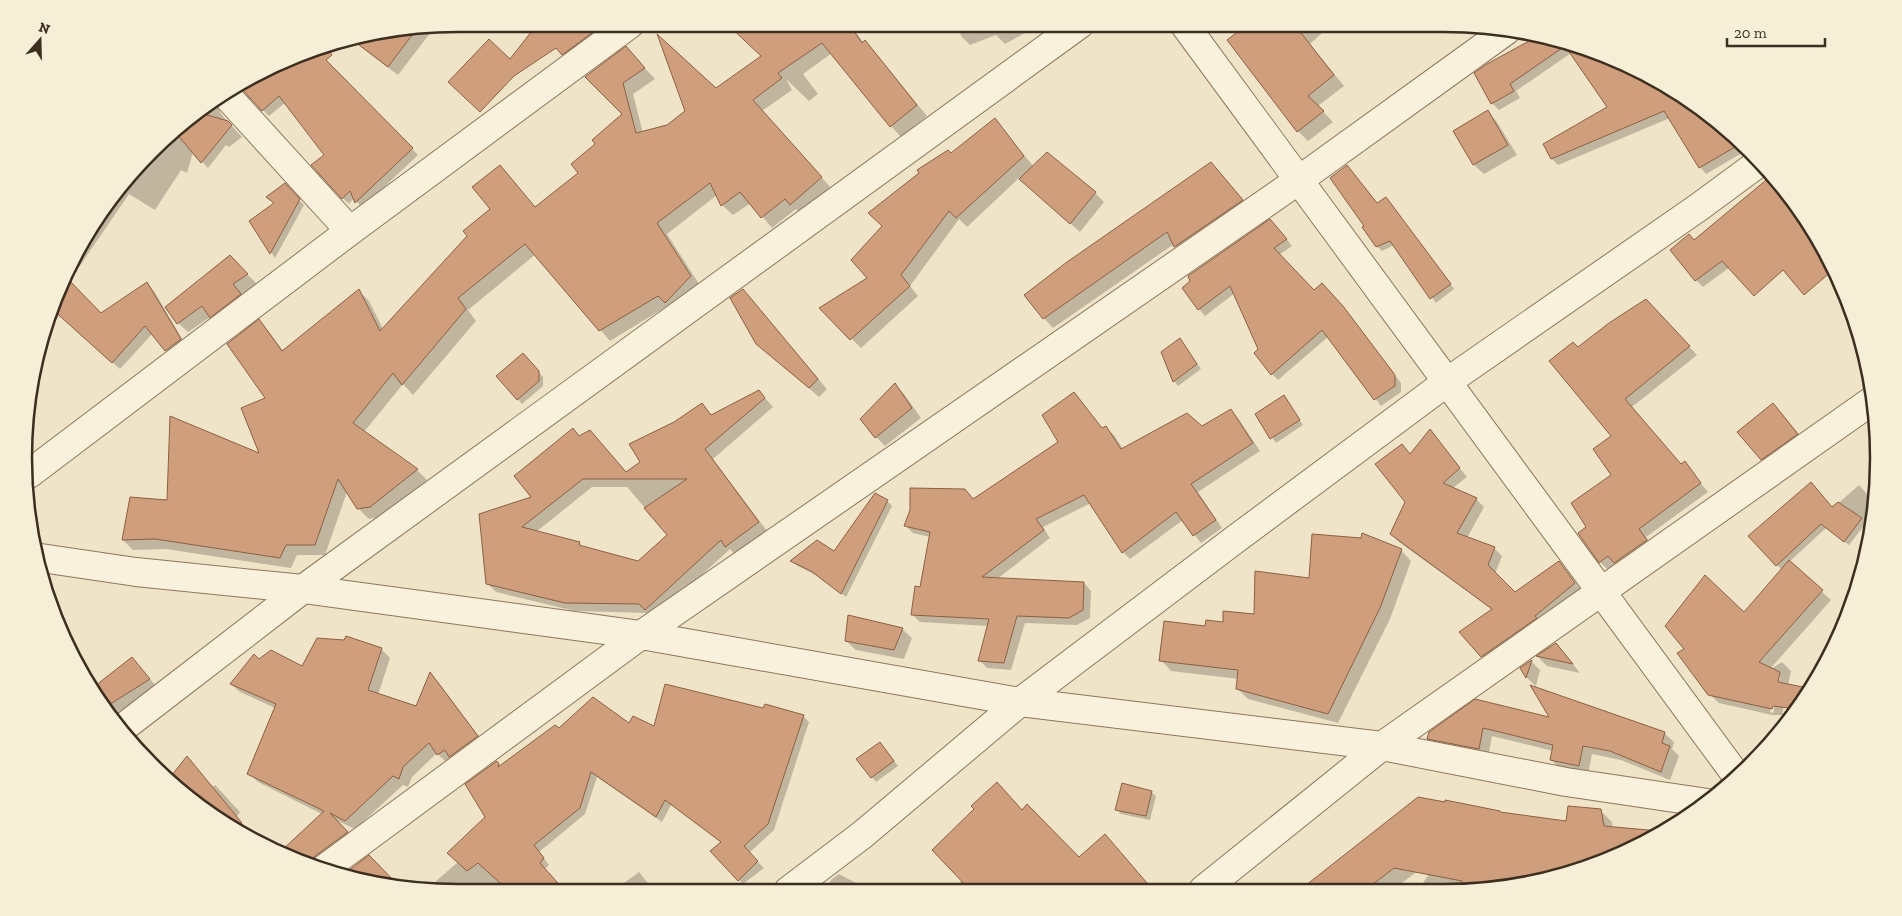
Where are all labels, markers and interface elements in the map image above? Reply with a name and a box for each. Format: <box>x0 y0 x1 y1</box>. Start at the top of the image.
north arrow <box>15 15 65 65</box>
scale bar <box>1727 15 1824 47</box>
text: N <box>36 18 53 38</box>
text: 20 m <box>1734 24 1767 42</box>

